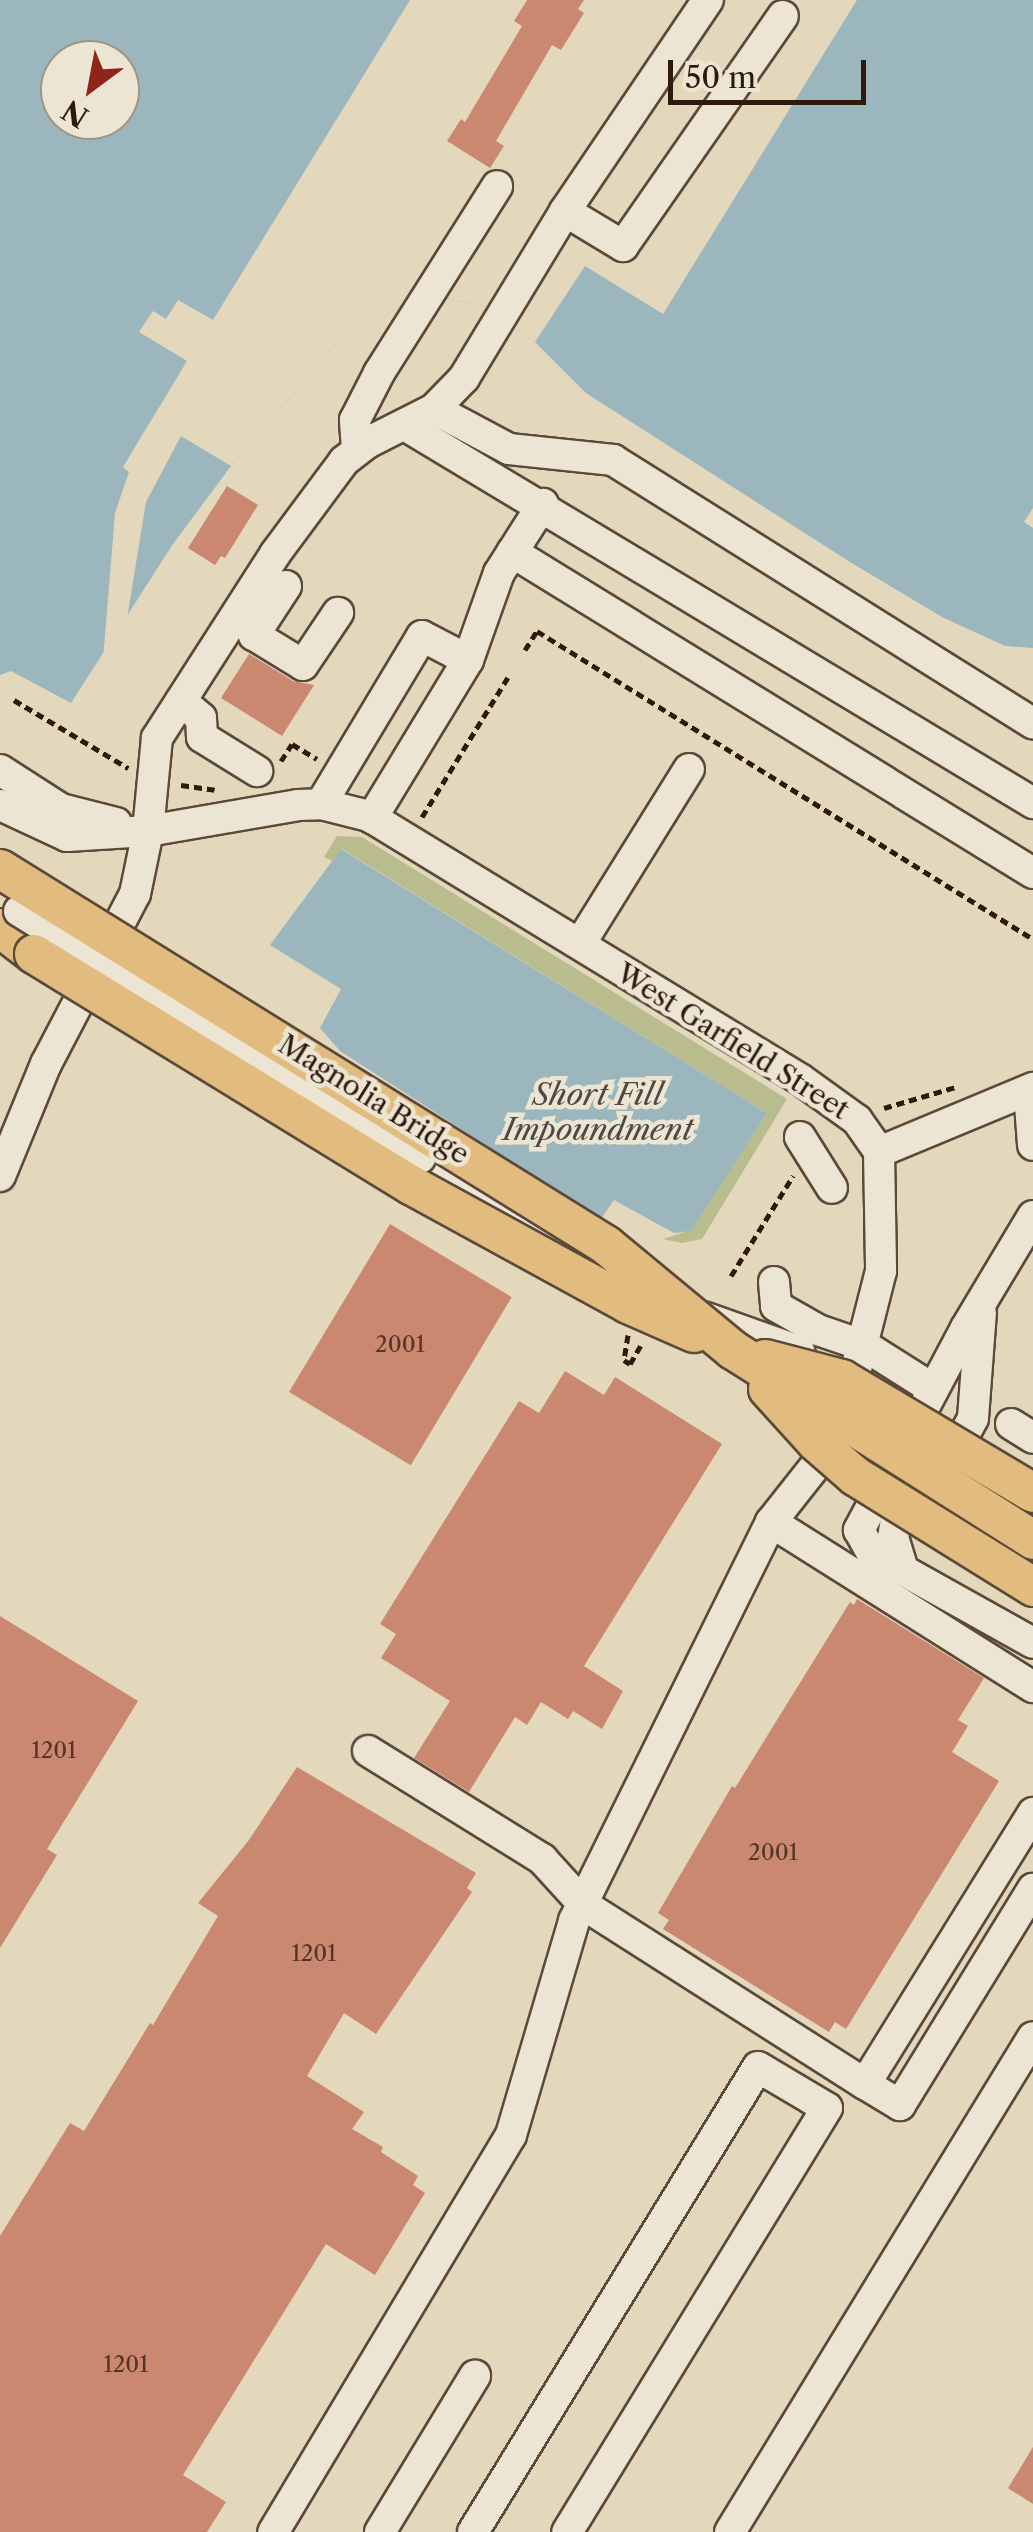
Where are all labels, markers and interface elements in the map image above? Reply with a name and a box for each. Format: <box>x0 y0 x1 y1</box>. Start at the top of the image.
north arrow <box>40 40 140 140</box>
scale bar <box>673 40 870 102</box>
text: 50 m <box>685 59 756 96</box>
text: N <box>56 93 94 135</box>
street label: West Garfield Street <box>610 956 856 1126</box>
street label: Magnolia Bridge <box>272 1027 476 1171</box>
water label: Short Fill Impoundment <box>503 1077 693 1148</box>
house number: 2001 <box>375 1332 425 1358</box>
house number: 1201 <box>31 1738 77 1764</box>
house number: 2001 <box>748 1840 798 1866</box>
house number: 1201 <box>291 1941 337 1967</box>
house number: 1201 <box>103 2352 149 2378</box>

